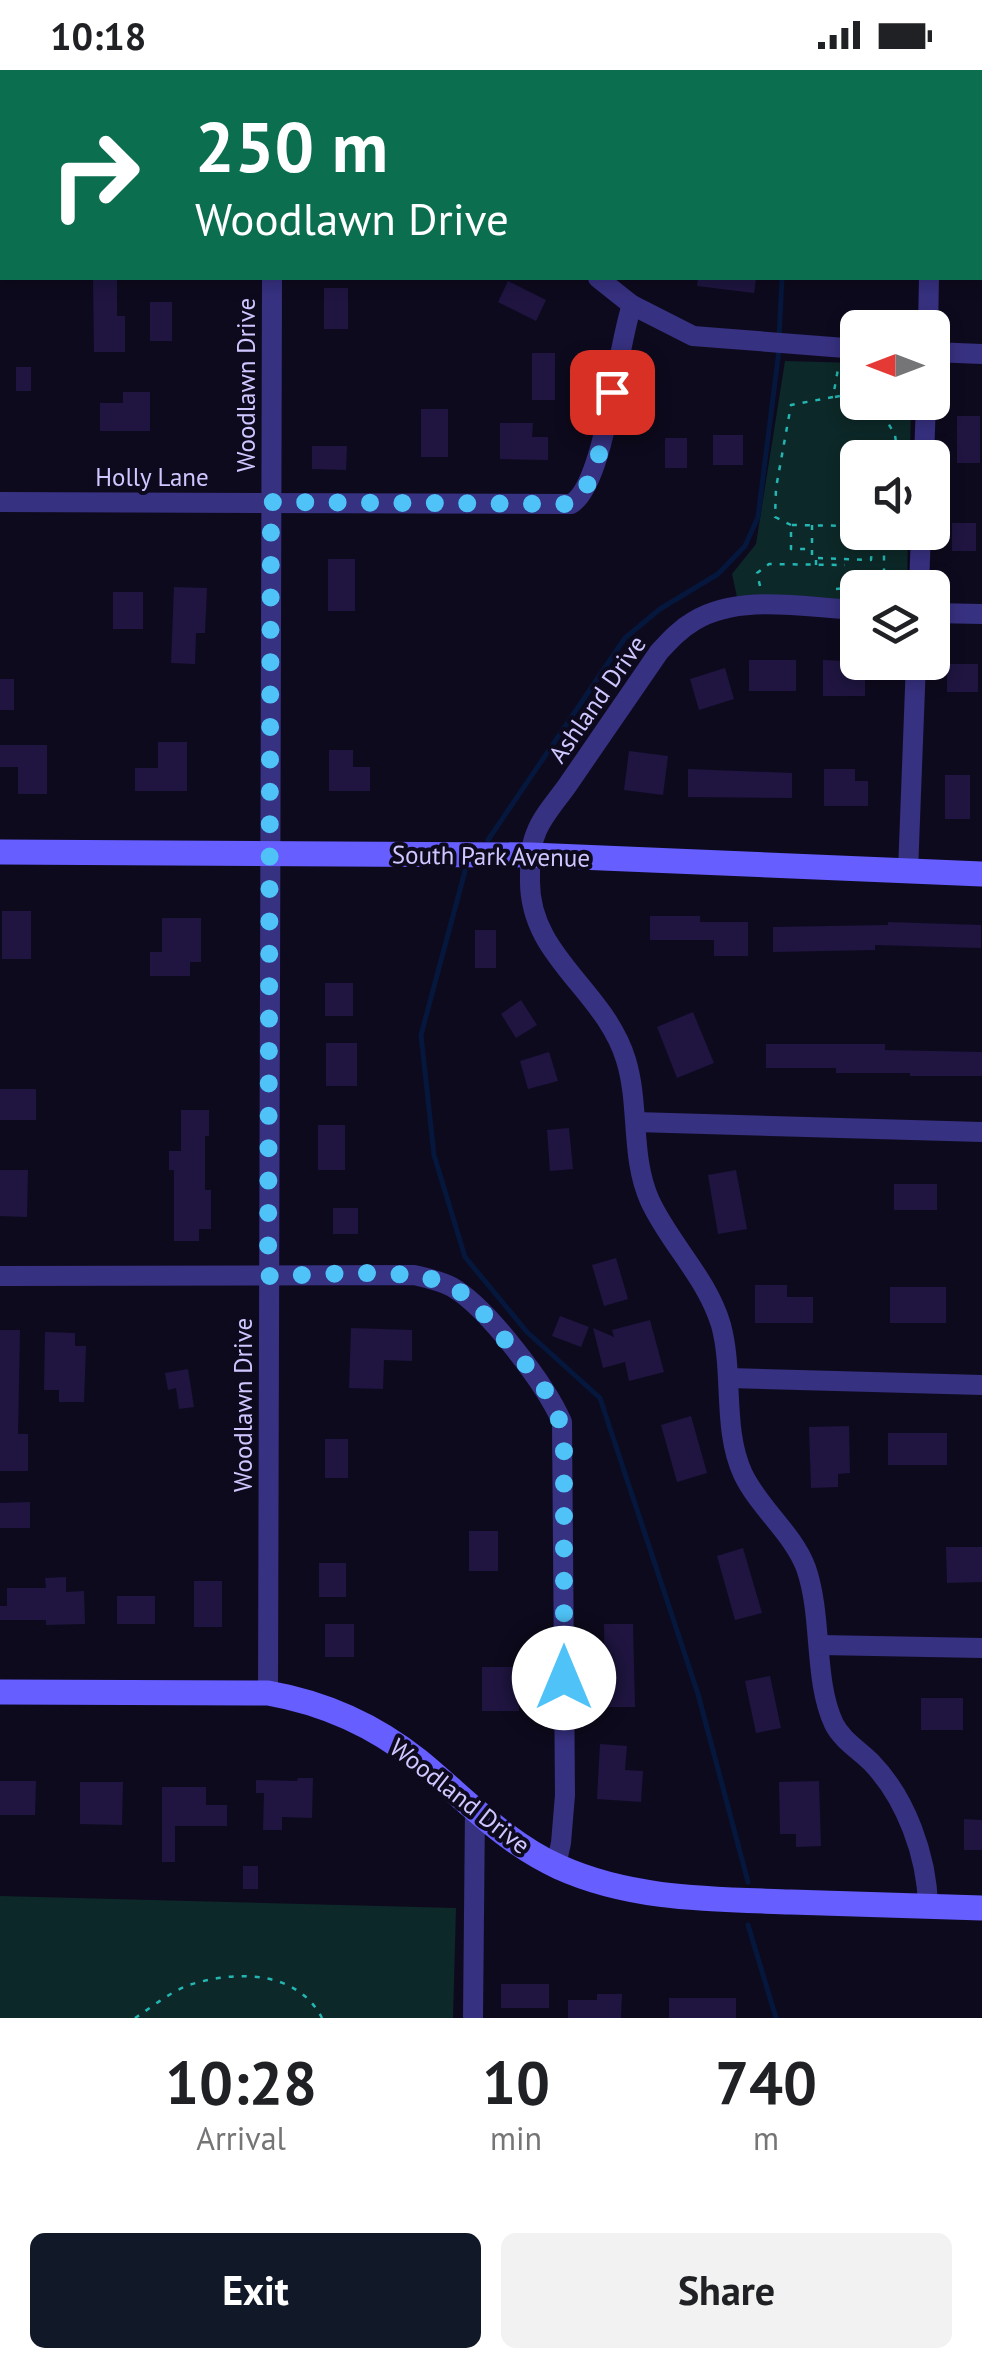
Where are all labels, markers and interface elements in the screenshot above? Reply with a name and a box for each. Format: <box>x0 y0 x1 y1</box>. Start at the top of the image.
text: 10:18 <box>50 11 146 60</box>
text: 250 m <box>195 101 388 191</box>
icon: right <box>30 110 160 240</box>
text: Woodlawn Drive <box>195 189 509 247</box>
street label: Woodlawn Drive <box>230 298 262 472</box>
north arrow <box>840 310 950 420</box>
map controls <box>840 310 950 680</box>
pin <box>570 350 655 435</box>
icon: arrive <box>585 365 640 420</box>
button: sound <box>840 440 950 550</box>
street label: Holly Lane <box>95 461 209 493</box>
button: layers <box>840 570 950 680</box>
street label: Ashland Drive <box>541 629 653 769</box>
street label: South Park Avenue <box>392 838 590 874</box>
street label: Woodlawn Drive <box>227 1318 259 1492</box>
position arrow <box>512 1626 616 1730</box>
street label: Woodland Drive <box>383 1731 537 1861</box>
text: 10:28 <box>165 2043 317 2121</box>
text: 10 <box>482 2043 550 2121</box>
text: 740 <box>715 2043 817 2121</box>
text: Arrival <box>196 2117 286 2159</box>
text: min <box>490 2117 542 2159</box>
text: m <box>753 2117 779 2159</box>
button: Exit <box>30 2233 481 2348</box>
button: Share <box>501 2233 952 2348</box>

